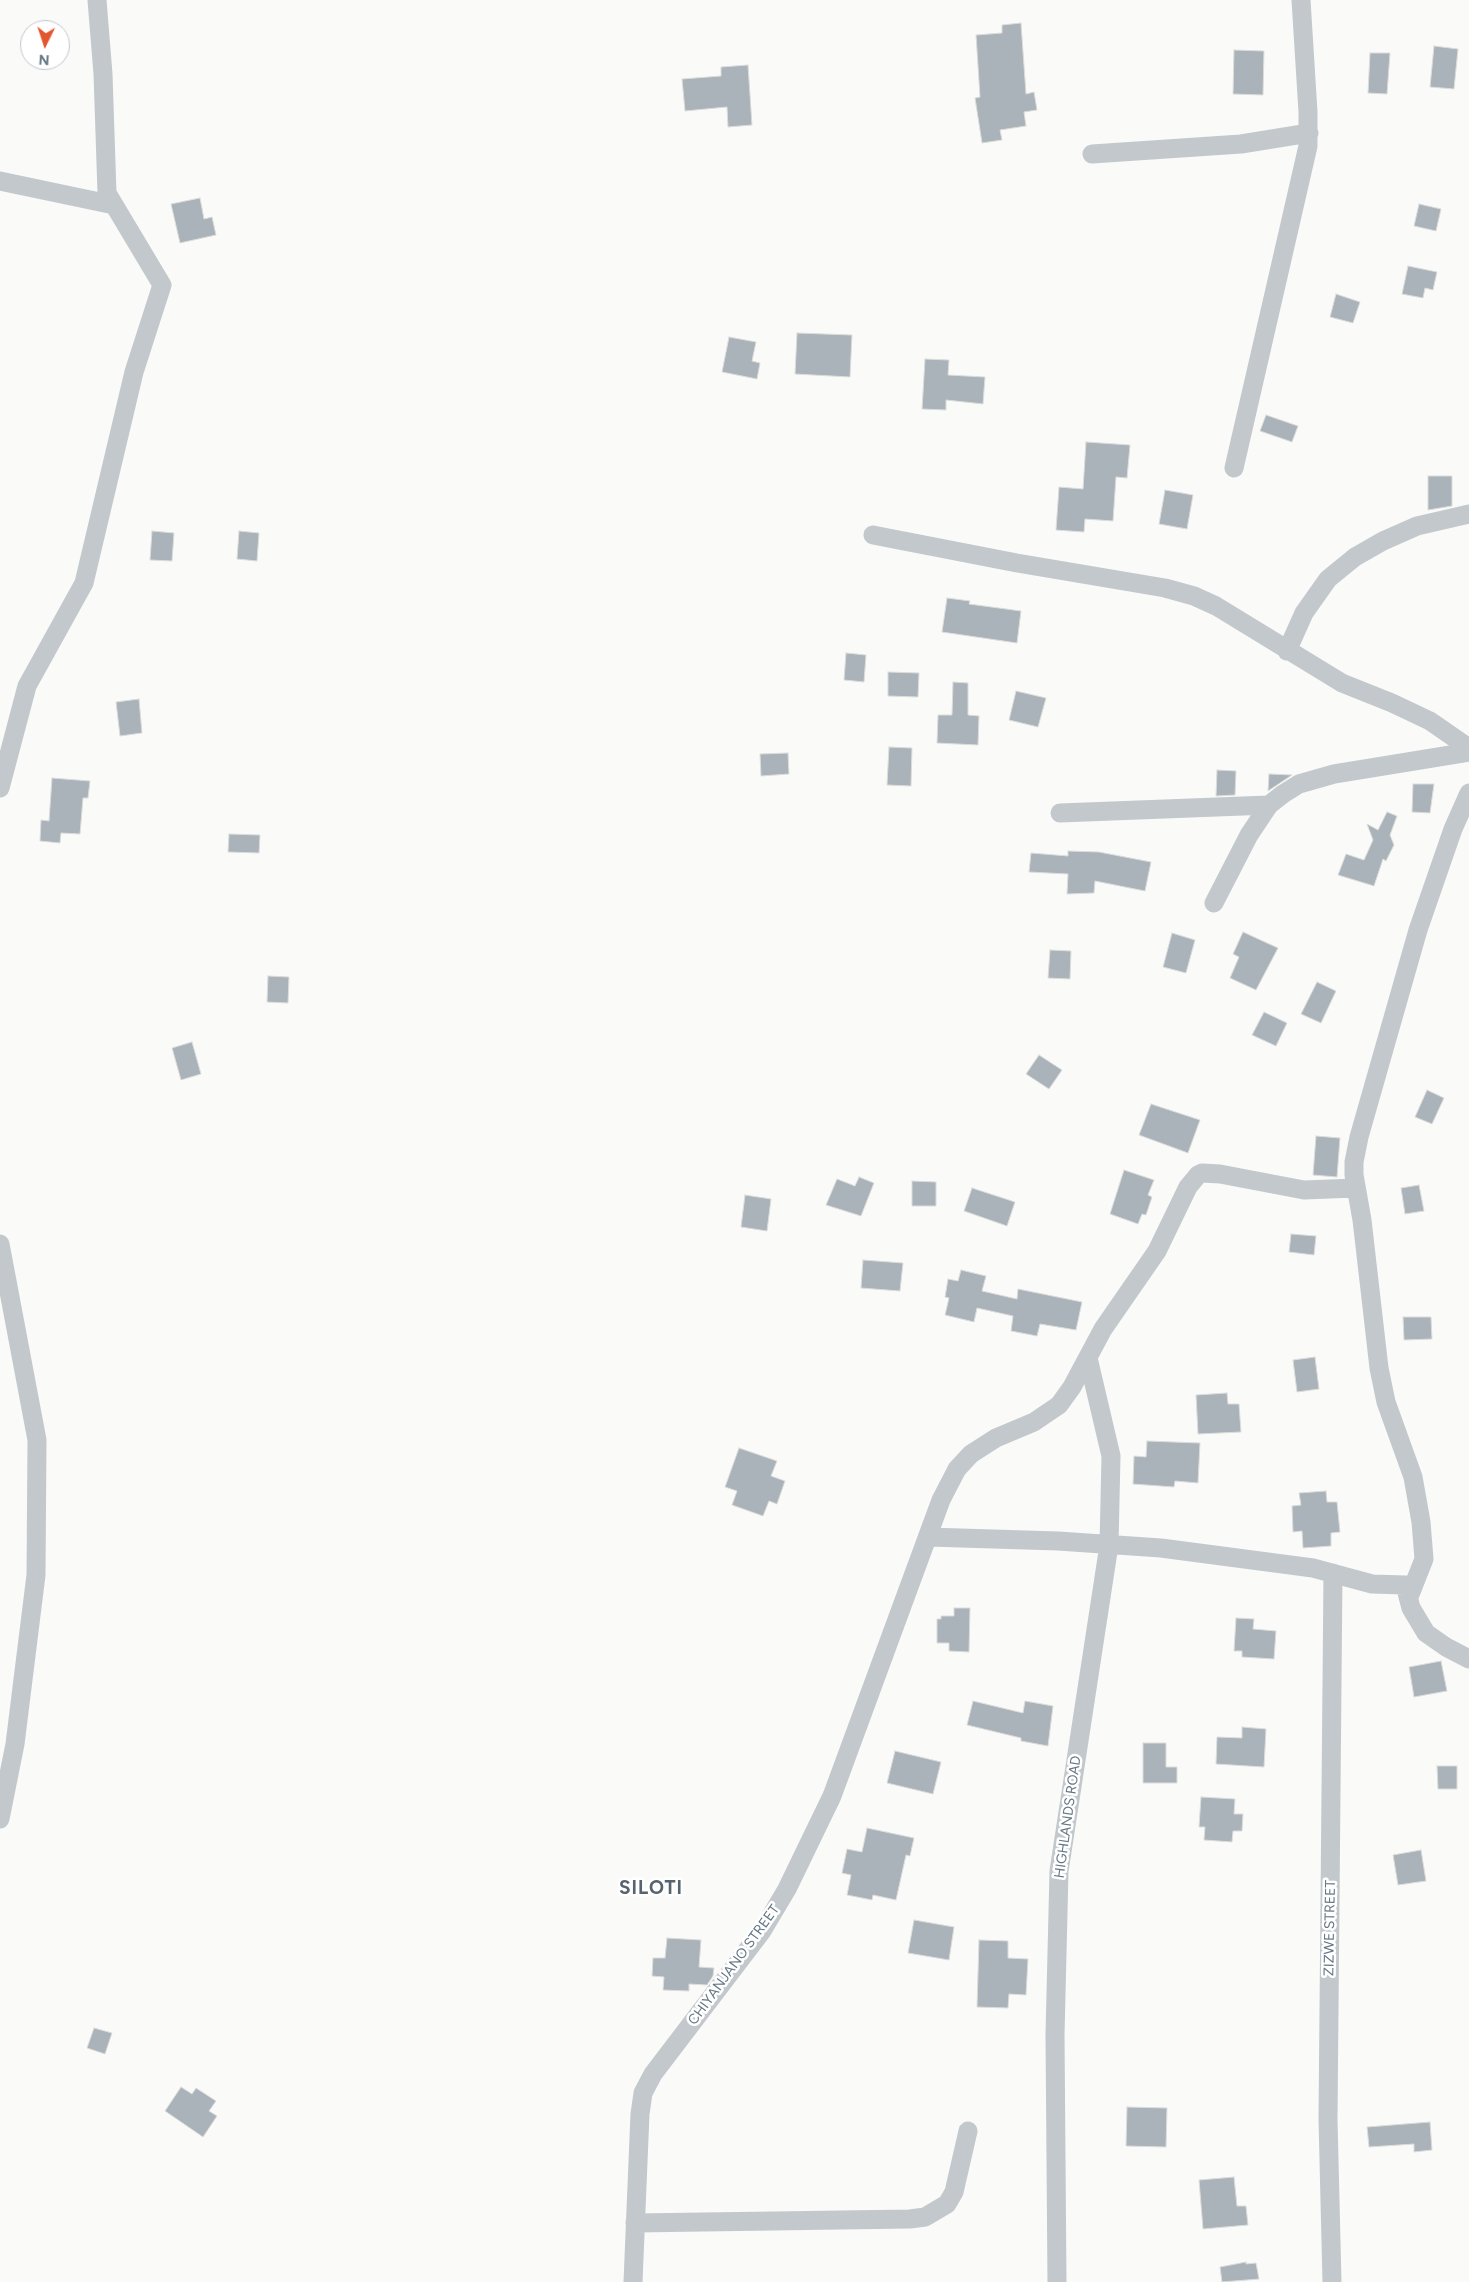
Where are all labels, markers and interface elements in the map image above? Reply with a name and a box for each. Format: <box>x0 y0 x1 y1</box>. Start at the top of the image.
north arrow <box>20 20 70 70</box>
text: N <box>38 51 50 68</box>
street label: HIGHLANDS ROAD <box>1051 1755 1085 1879</box>
district label: SILOTI <box>618 1877 684 1899</box>
street label: ZIZWE STREET <box>1321 1880 1339 1976</box>
street label: CHIYANJANO STREET <box>685 1902 783 2028</box>

